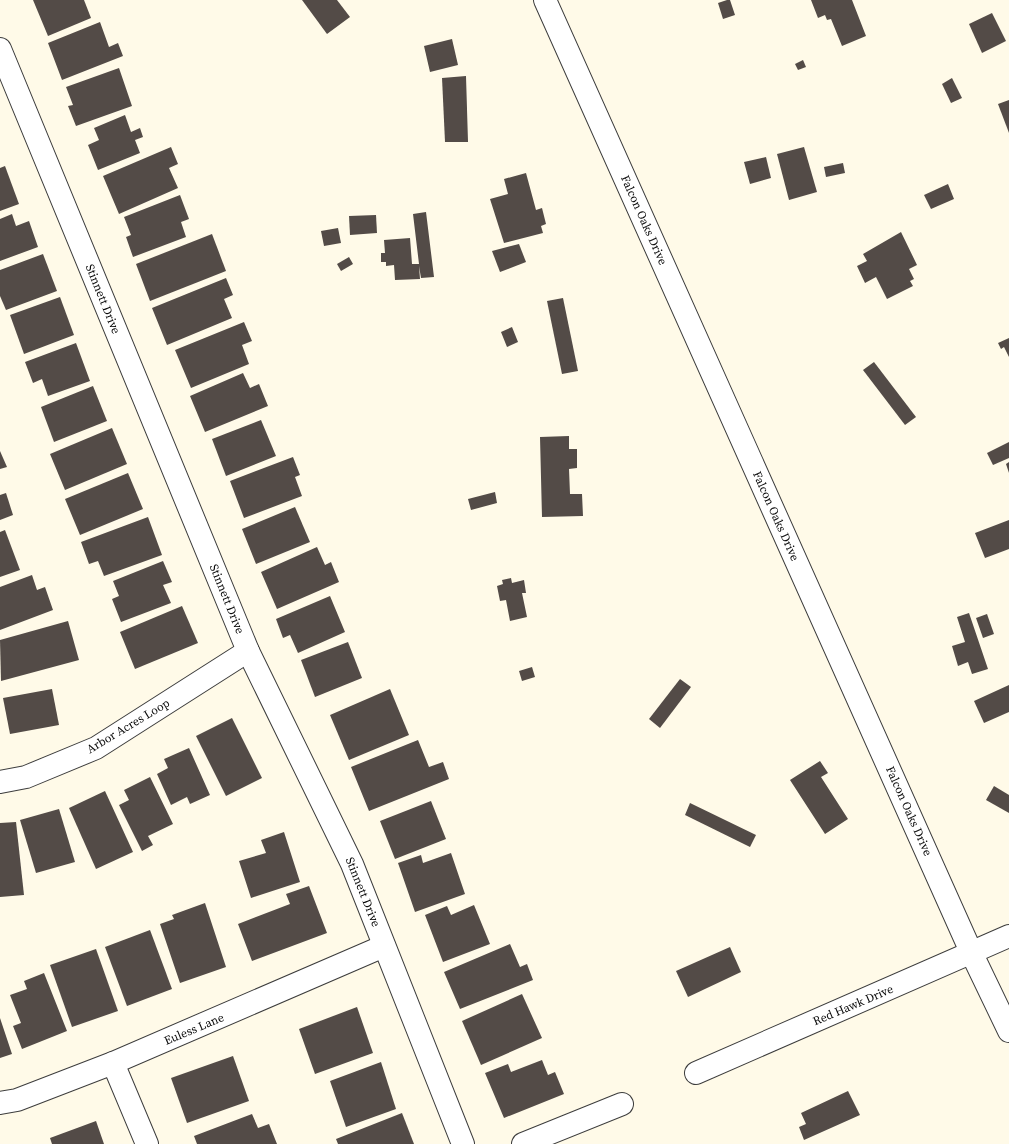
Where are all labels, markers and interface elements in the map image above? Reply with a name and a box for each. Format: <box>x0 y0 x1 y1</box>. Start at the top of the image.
street label: Falcon Oaks Drive <box>617 173 671 267</box>
street label: Stinnett Drive <box>82 262 124 336</box>
street label: Falcon Oaks Drive <box>749 469 803 563</box>
street label: Stinnett Drive <box>206 562 248 636</box>
street label: Arbor Acres Loop <box>84 695 172 757</box>
street label: Falcon Oaks Drive <box>882 764 936 858</box>
street label: Stinnett Drive <box>342 855 384 929</box>
street label: Red Hawk Drive <box>810 981 896 1029</box>
street label: Euless Lane <box>162 1009 226 1049</box>

